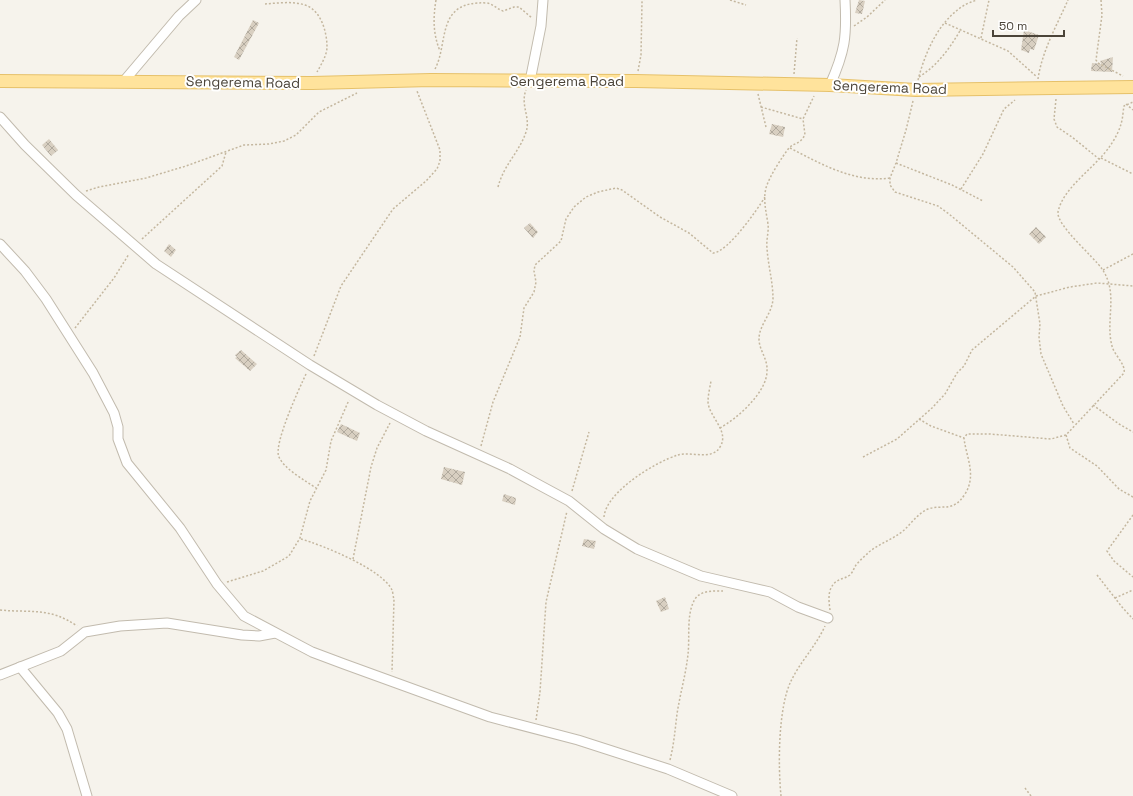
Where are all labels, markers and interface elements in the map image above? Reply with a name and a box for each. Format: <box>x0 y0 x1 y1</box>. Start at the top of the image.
scale bar <box>993 12 1064 38</box>
text: 50 m <box>999 18 1027 34</box>
street label: Sengerema Road <box>186 72 300 92</box>
street label: Sengerema Road <box>510 72 624 90</box>
street label: Sengerema Road <box>833 76 947 98</box>

